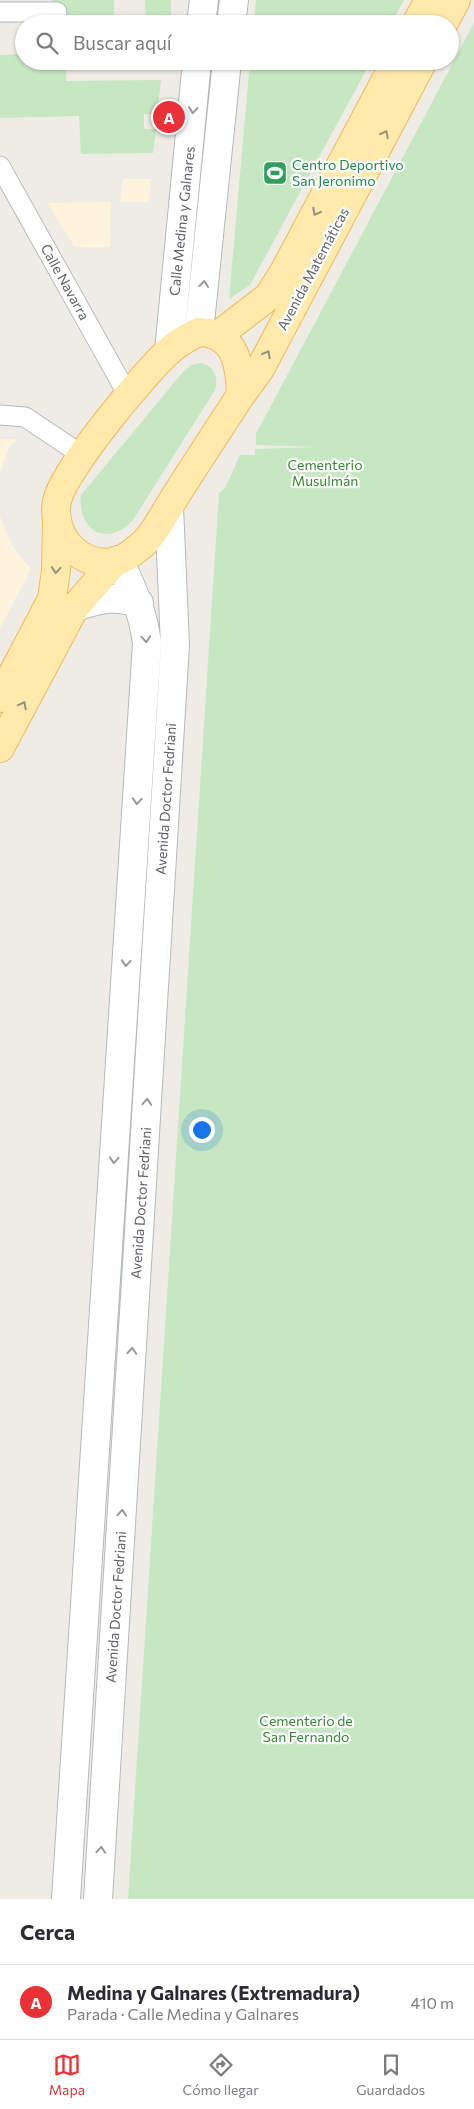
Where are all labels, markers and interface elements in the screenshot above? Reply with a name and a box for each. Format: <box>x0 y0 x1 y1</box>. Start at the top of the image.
search box <box>15 15 459 70</box>
icon: search <box>33 29 61 57</box>
text: Buscar aquí <box>73 31 172 54</box>
pin: A <box>153 98 185 136</box>
one-way arrow <box>187 106 198 114</box>
one-way arrow <box>379 130 389 139</box>
street label: Calle Medina y Galnares <box>165 145 198 296</box>
place label: Centro Deportivo San Jeronimo <box>292 156 404 189</box>
sports icon: Centro Deportivo San Jeronimo <box>262 160 288 186</box>
street label: Avenida Matemáticas <box>273 205 352 333</box>
one-way arrow <box>312 207 322 216</box>
street label: Calle Navarra <box>38 241 93 323</box>
one-way arrow <box>198 280 209 288</box>
one-way arrow <box>261 351 271 360</box>
park label: Cementerio Musulmán <box>287 456 363 489</box>
one-way arrow <box>50 566 61 574</box>
one-way arrow <box>140 635 151 643</box>
one-way arrow <box>17 701 27 710</box>
street label: Avenida Doctor Fedriani <box>152 722 179 876</box>
one-way arrow <box>131 797 142 805</box>
one-way arrow <box>121 959 132 967</box>
one-way arrow <box>142 1097 153 1105</box>
your location <box>189 1117 215 1143</box>
street label: Avenida Doctor Fedriani <box>127 1126 154 1280</box>
one-way arrow <box>108 1156 119 1164</box>
one-way arrow <box>126 1347 137 1355</box>
one-way arrow <box>116 1509 127 1517</box>
street label: Avenida Doctor Fedriani <box>102 1530 129 1684</box>
park label: Cementerio de San Fernando <box>259 1712 353 1745</box>
one-way arrow <box>96 1846 107 1854</box>
text: Cerca <box>20 1919 75 1944</box>
text: Medina y Galnares (Extremadura) <box>67 1981 360 2004</box>
text: A <box>30 1993 42 2012</box>
text: 410 m <box>411 1993 454 2012</box>
text: Parada · Calle Medina y Galnares <box>67 2004 299 2023</box>
tab: Mapa <box>49 2051 85 2098</box>
tab: Cómo llegar <box>183 2051 259 2098</box>
tab: Guardados <box>356 2051 425 2098</box>

